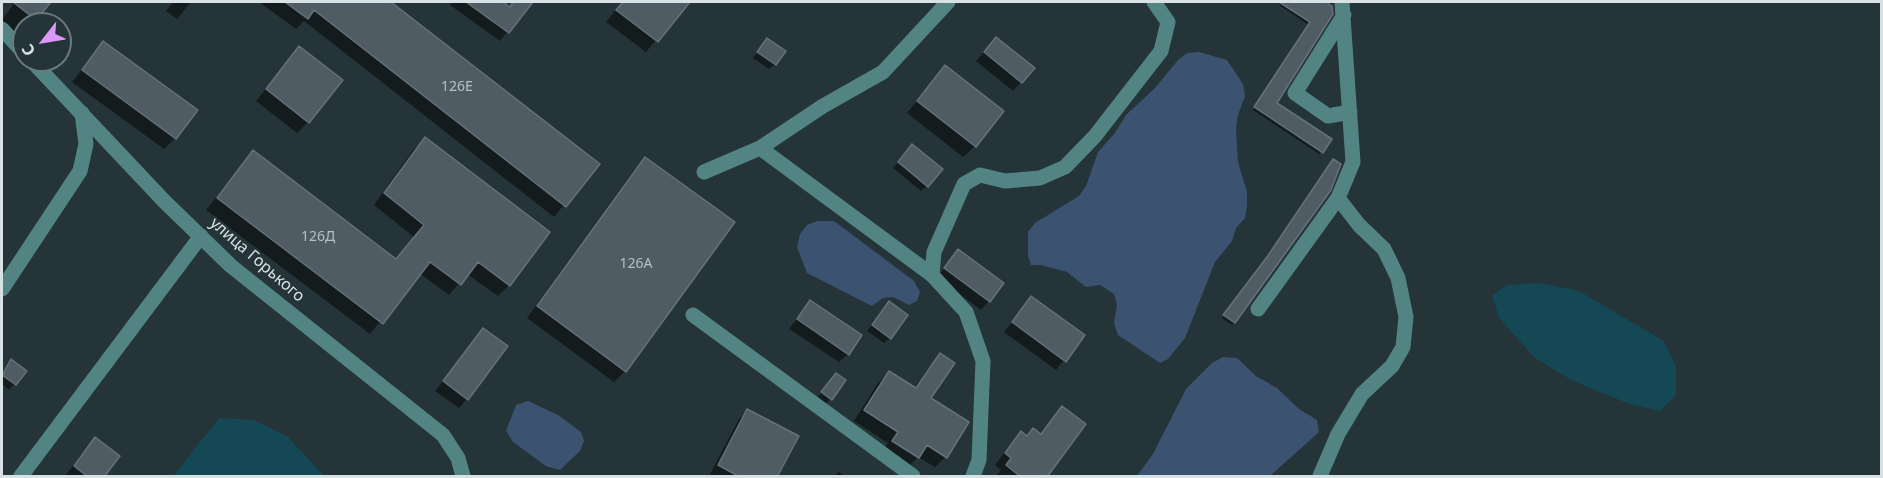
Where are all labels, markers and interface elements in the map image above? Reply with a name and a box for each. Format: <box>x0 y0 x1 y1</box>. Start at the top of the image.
north arrow <box>12 12 72 72</box>
text: С <box>16 40 40 60</box>
house number: 126Е <box>441 79 473 95</box>
street label: улица Горького <box>206 214 308 306</box>
house number: 126Д <box>301 229 335 245</box>
house number: 126А <box>620 256 652 272</box>

